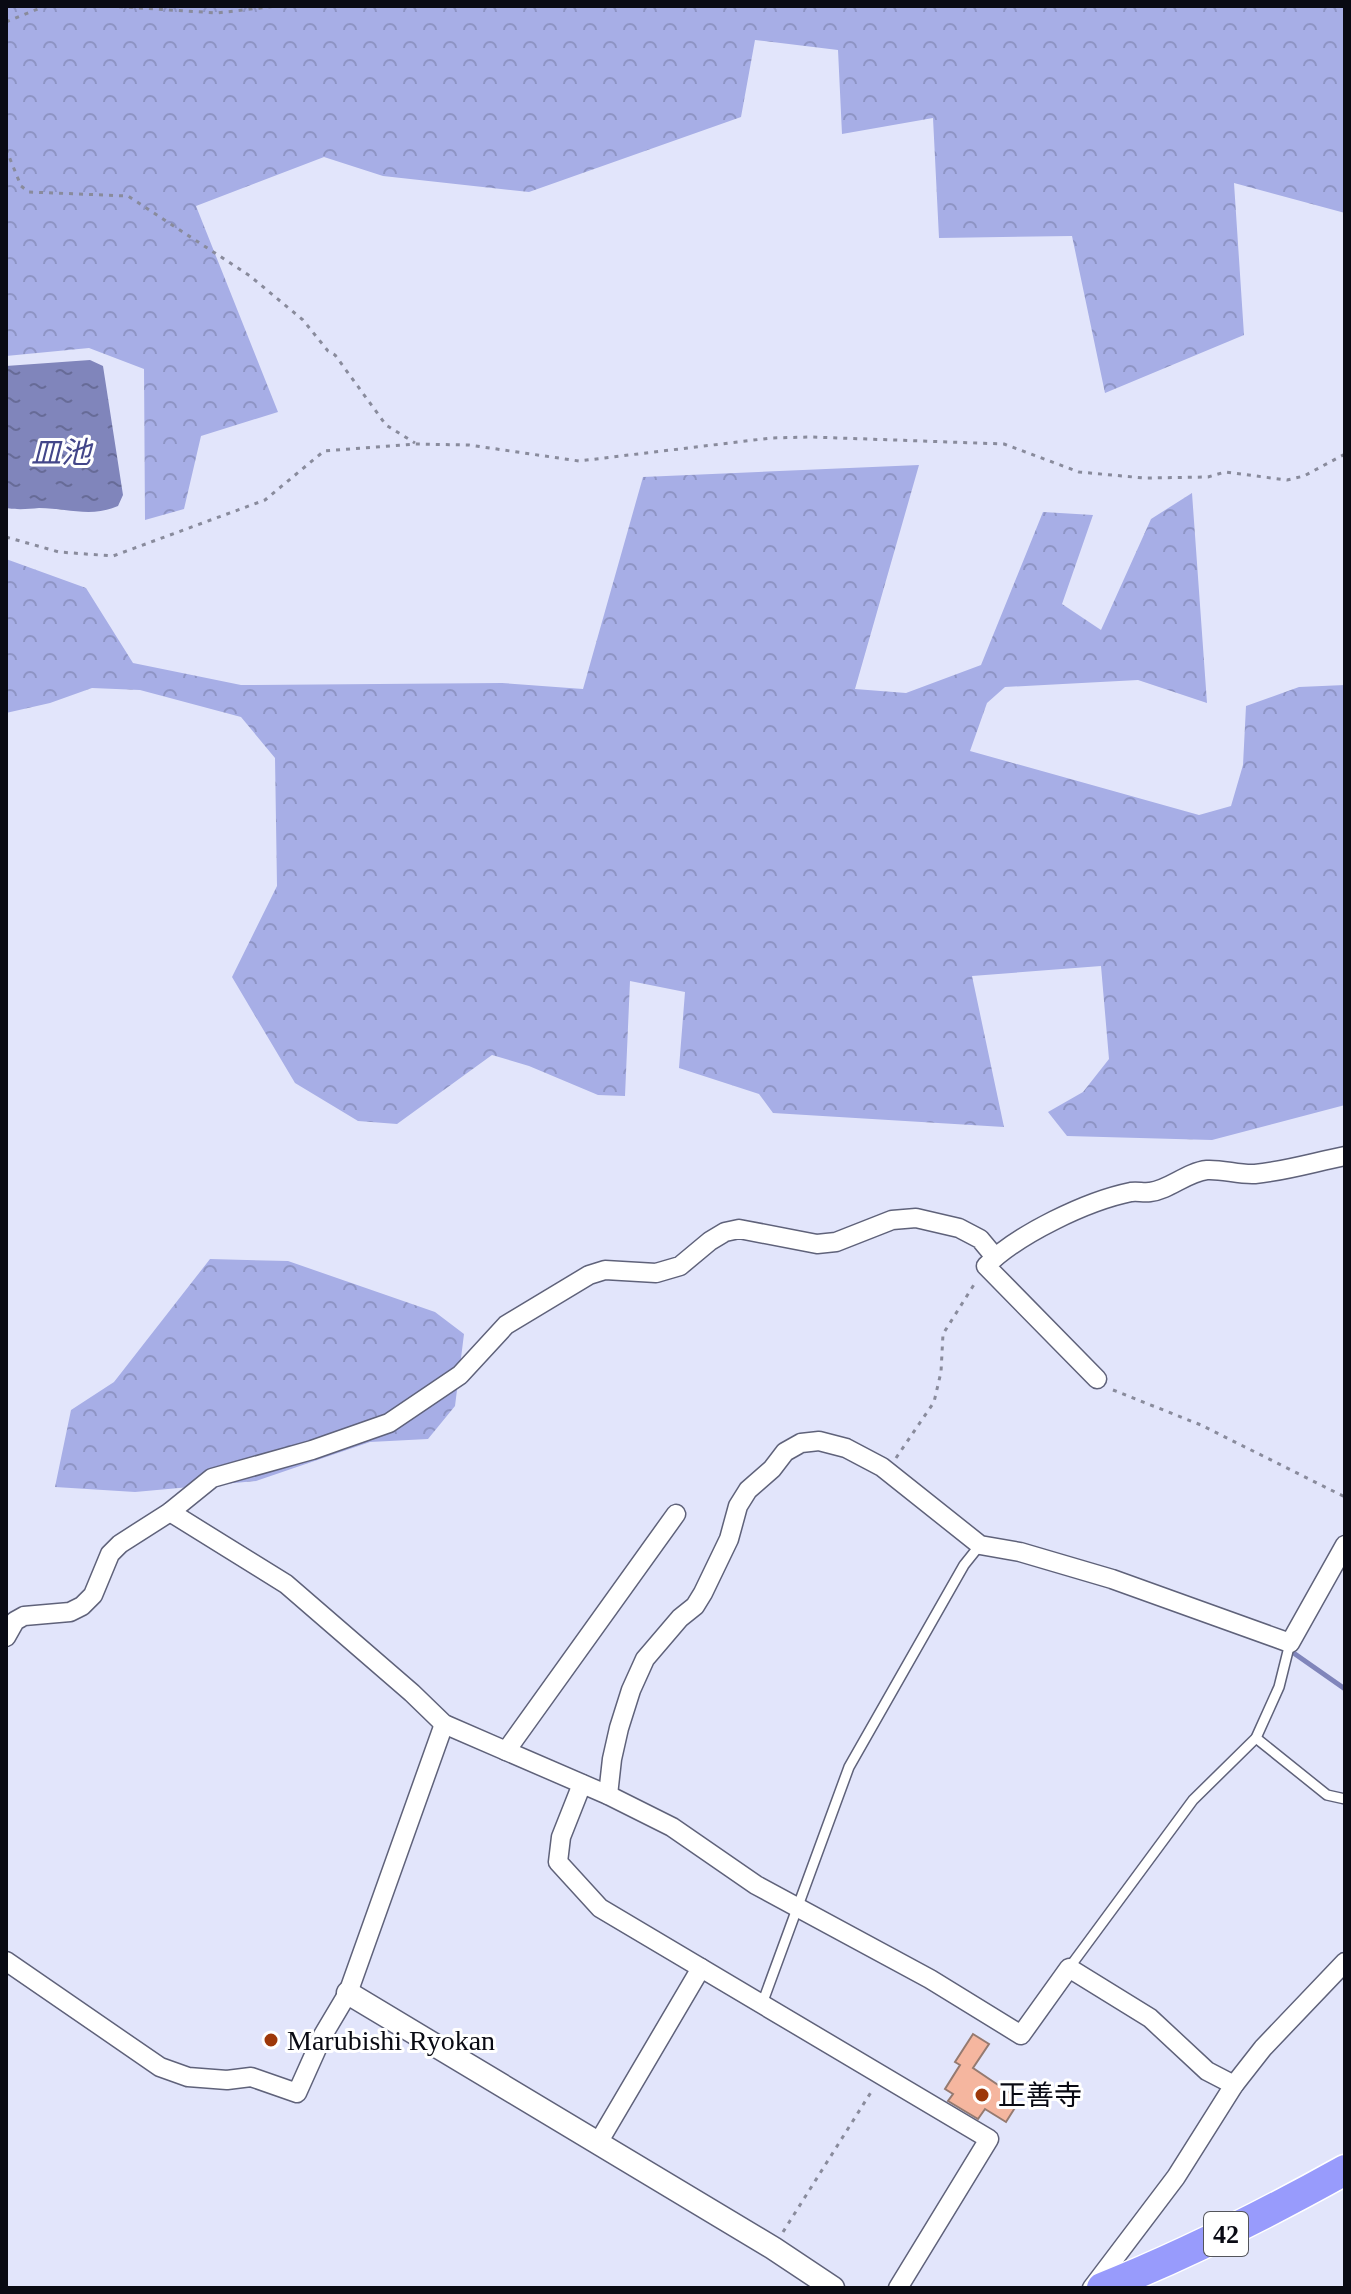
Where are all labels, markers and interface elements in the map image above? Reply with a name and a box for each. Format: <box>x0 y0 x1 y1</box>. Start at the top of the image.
water label: 皿池 <box>31 436 94 469</box>
place label: Marubishi Ryokan <box>287 2025 495 2056</box>
marker: Marubishi Ryokan <box>262 2031 280 2049</box>
place label: 正善寺 <box>998 2080 1082 2111</box>
marker: 正善寺 <box>973 2086 991 2104</box>
road number: 42 <box>1204 2212 1248 2256</box>

